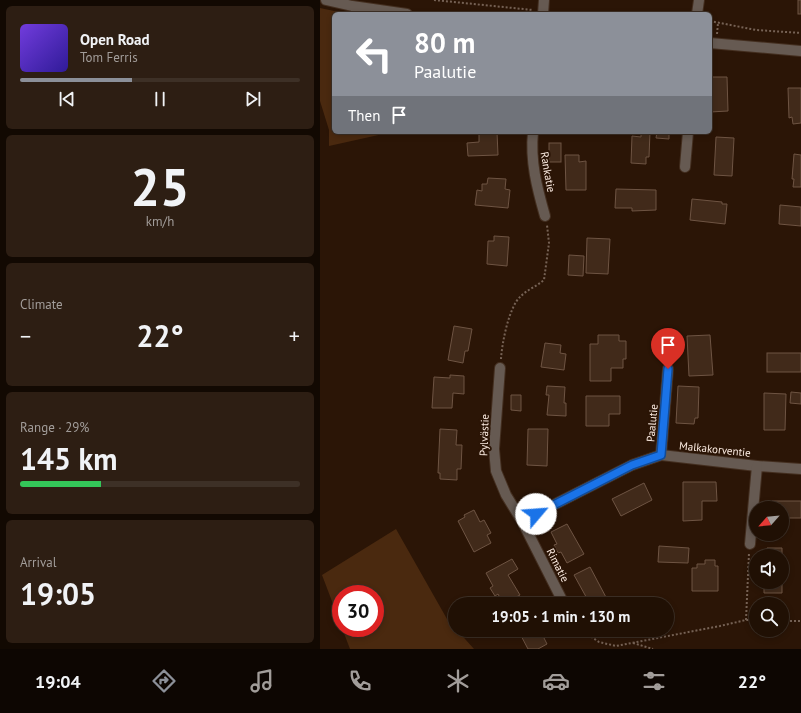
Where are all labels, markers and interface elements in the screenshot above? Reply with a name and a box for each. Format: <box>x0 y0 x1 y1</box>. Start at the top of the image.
text: 80 m <box>414 24 475 61</box>
icon: left <box>348 28 400 80</box>
text: Open Road <box>80 30 150 49</box>
text: Tom Ferris <box>80 49 138 66</box>
text: Paalutie <box>414 60 476 83</box>
icon: previous <box>56 88 78 110</box>
icon: pause <box>149 88 171 110</box>
icon: next <box>242 88 264 110</box>
icon: arrive <box>388 104 410 126</box>
text: Then <box>348 106 380 125</box>
street label: Rankatie <box>538 151 559 194</box>
text: 25 <box>131 153 189 220</box>
text: km/h <box>146 213 174 230</box>
text: Climate <box>20 296 63 313</box>
text: 22° <box>136 316 184 355</box>
text: − <box>20 322 31 350</box>
text: + <box>289 322 300 350</box>
pin <box>651 328 685 369</box>
icon: arrive <box>657 334 679 356</box>
street label: Paalutie <box>643 403 661 443</box>
street label: Pylvästie <box>476 413 492 456</box>
text: Range · 29% <box>20 419 89 436</box>
street label: Malkakorventie <box>679 438 752 460</box>
text: 145 km <box>20 439 118 478</box>
position arrow <box>515 493 557 535</box>
north arrow <box>749 501 789 541</box>
map controls <box>749 501 789 637</box>
street label: Rimatie <box>544 546 573 585</box>
button: sound <box>749 549 789 589</box>
text: Arrival <box>20 554 56 571</box>
text: 19:05 <box>20 574 96 613</box>
speed limit sign: 30 <box>332 585 384 637</box>
button: search <box>749 597 789 637</box>
text: 19:05 · 1 min · 130 m <box>492 607 630 626</box>
icon: directions <box>150 667 178 695</box>
icon: music <box>248 667 276 695</box>
icon: phone <box>346 667 374 695</box>
icon: climate <box>444 667 472 695</box>
icon: car <box>542 667 570 695</box>
icon: filters <box>640 667 668 695</box>
text: 19:04 <box>35 670 81 693</box>
text: 22° <box>738 670 766 693</box>

